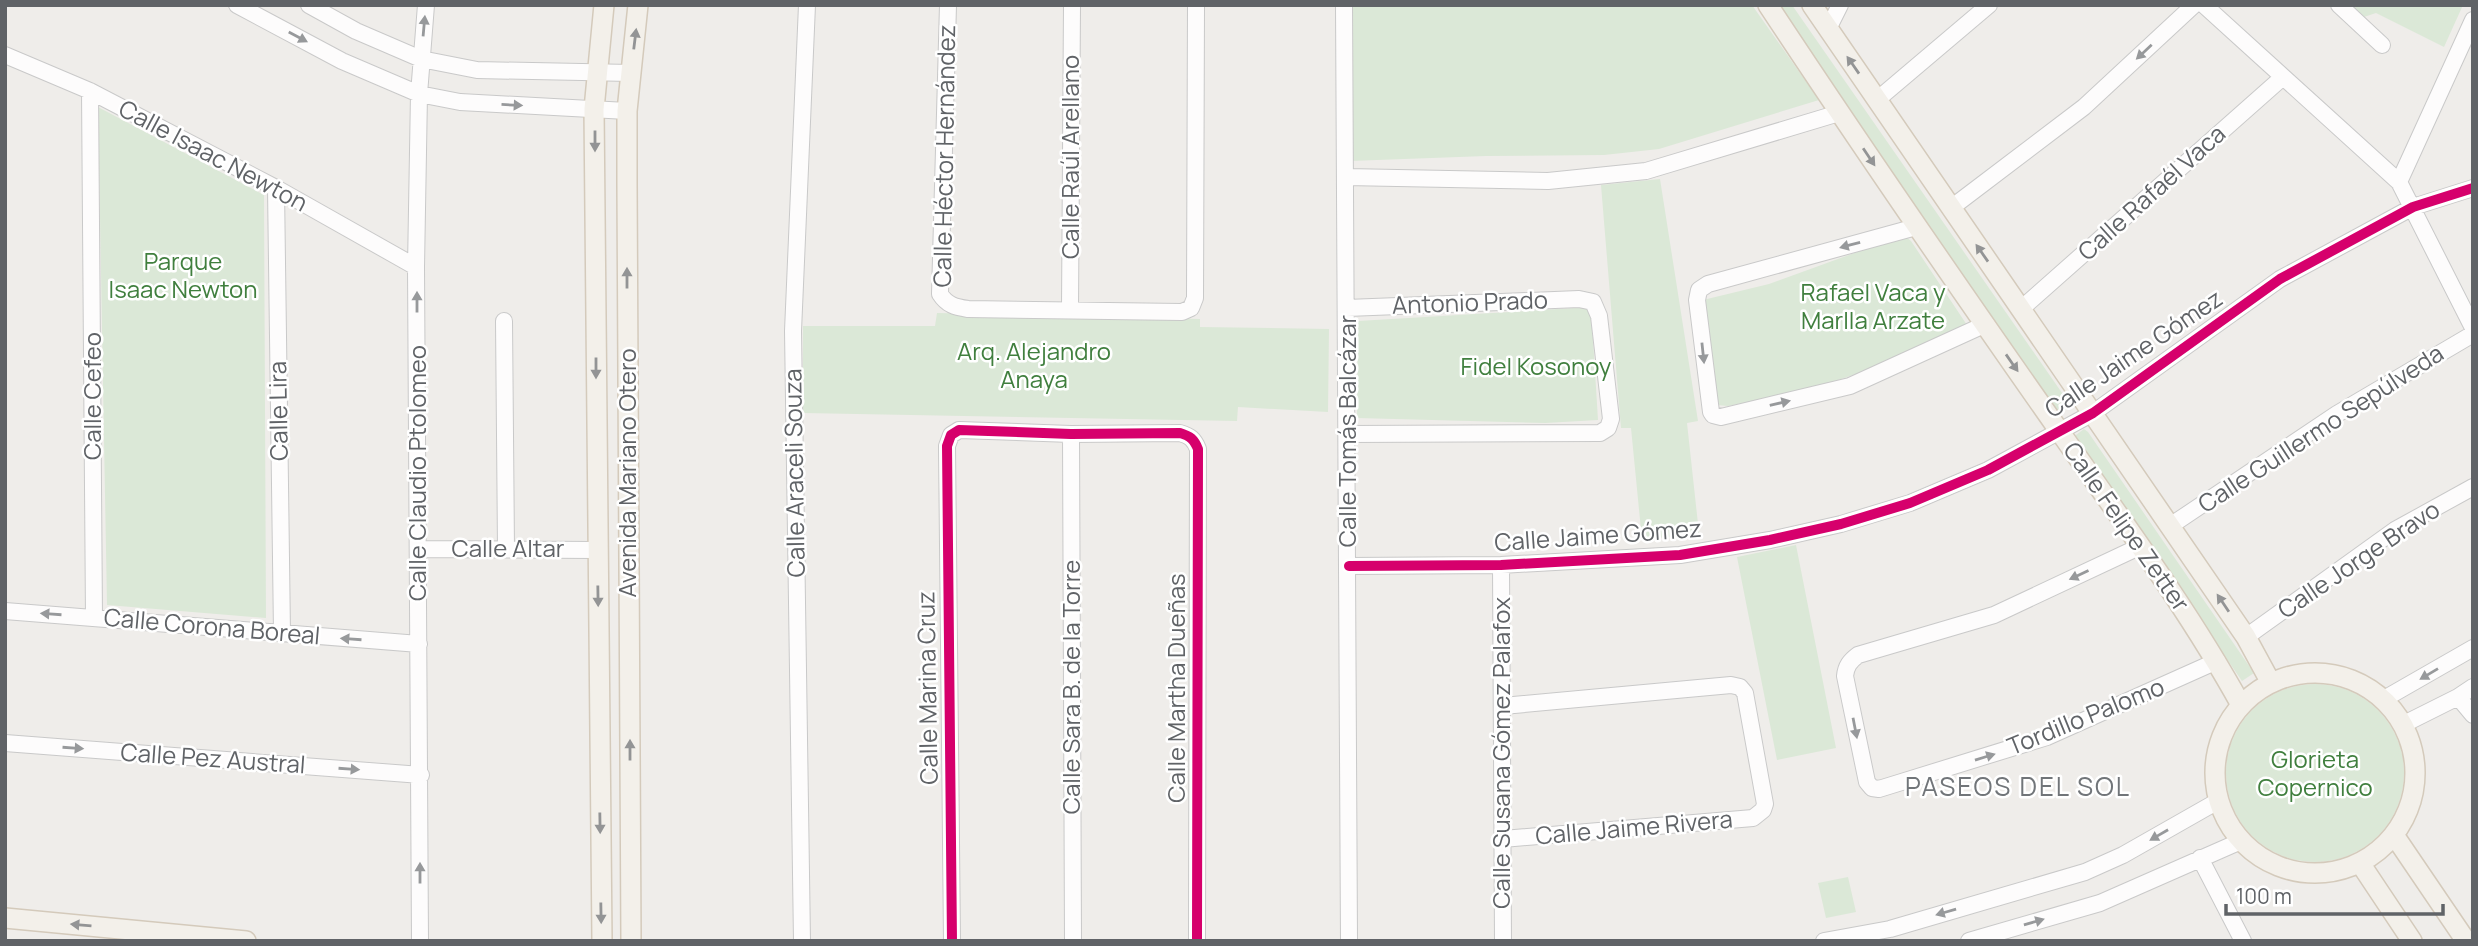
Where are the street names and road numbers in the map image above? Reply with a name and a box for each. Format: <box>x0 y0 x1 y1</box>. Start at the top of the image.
street label: Calle Héctor Hernández <box>925 24 962 288</box>
street label: Calle Raúl Arellano <box>1053 55 1086 259</box>
street label: Calle Isaac Newton <box>113 91 314 218</box>
street label: Calle Rafaél Vaca <box>2070 117 2232 267</box>
street label: Calle Jaime Gómez <box>2038 281 2229 425</box>
street label: Antonio Prado <box>1391 282 1549 321</box>
street label: Calle Tomás Balcázar <box>1330 314 1363 547</box>
street label: Calle Cefeo <box>75 332 108 460</box>
street label: Calle Guillermo Sepúlveda <box>2191 336 2449 520</box>
street label: Calle Claudio Ptolomeo <box>400 345 433 601</box>
street label: Avenida Mariano Otero <box>610 348 643 598</box>
street label: Calle Lira <box>260 361 295 461</box>
street label: Calle Araceli Souza <box>775 368 812 578</box>
street label: Calle Felipe Zetter <box>2056 435 2198 618</box>
street label: Calle Jorge Bravo <box>2271 492 2446 625</box>
street label: Calle Jaime Gómez <box>1493 511 1703 558</box>
street label: Calle Altar <box>452 531 565 564</box>
street label: Calle Sara B. de la Torre <box>1054 560 1087 814</box>
street label: Calle Martha Dueñas <box>1159 573 1192 803</box>
street label: Calle Marina Cruz <box>908 591 945 785</box>
street label: Calle Susana Gómez Palafox <box>1484 597 1517 909</box>
street label: Calle Corona Boreal <box>103 600 322 651</box>
street label: Tordillo Palomo <box>2002 669 2169 762</box>
street label: Calle Pez Austral <box>120 735 307 780</box>
street label: Calle Jaime Rivera <box>1534 801 1734 852</box>

